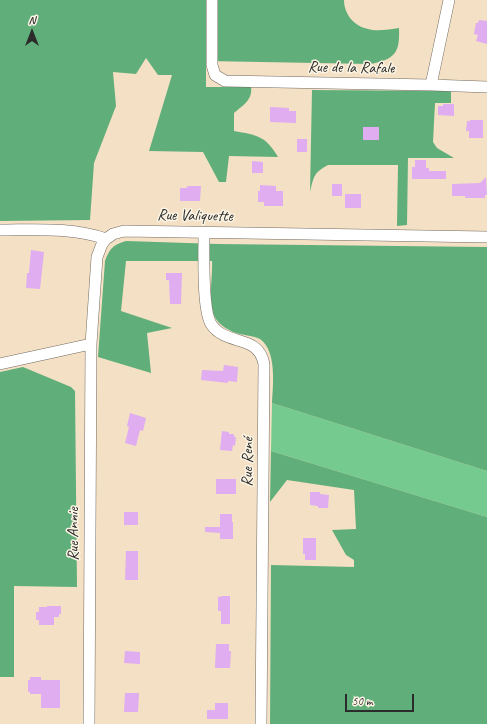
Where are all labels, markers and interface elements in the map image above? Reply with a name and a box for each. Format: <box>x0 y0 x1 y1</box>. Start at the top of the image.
north arrow <box>12 12 52 52</box>
text: N <box>29 13 35 27</box>
street label: Rue de la Rafale <box>308 58 394 78</box>
street label: Rue Valiquette <box>157 206 233 226</box>
street label: Rue René <box>238 437 258 487</box>
street label: Rue Annie <box>64 507 84 561</box>
scale bar <box>347 686 416 712</box>
text: 50 m <box>352 693 372 709</box>

